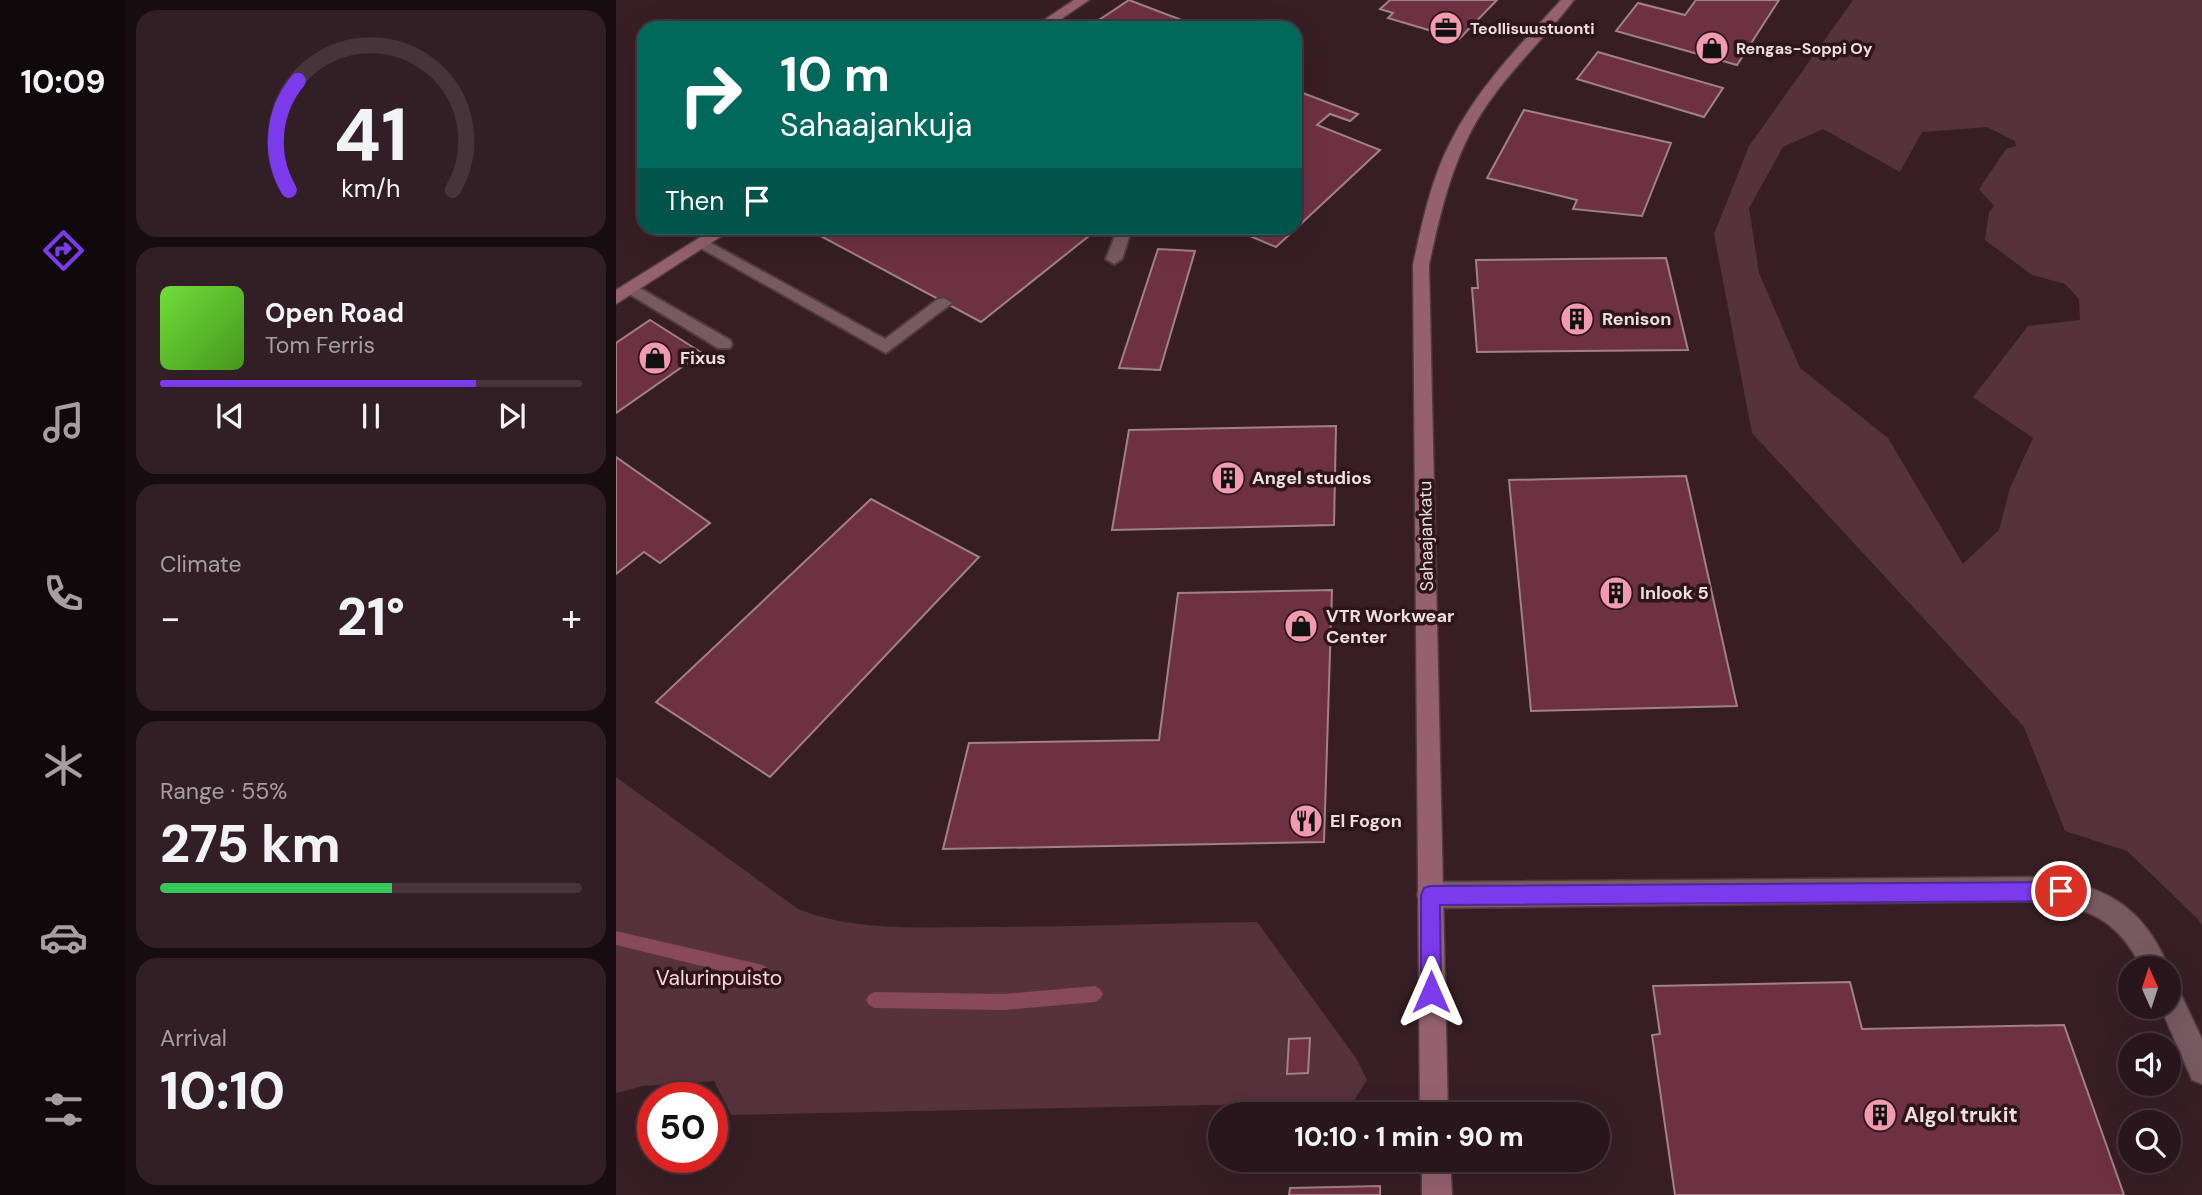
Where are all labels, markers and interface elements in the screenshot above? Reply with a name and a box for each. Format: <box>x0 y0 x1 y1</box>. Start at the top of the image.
office icon: Teollisuustuonti <box>1427 9 1465 47</box>
place label: Teollisuustuonti <box>1470 18 1595 39</box>
shop icon: Rengas-Soppi Oy <box>1693 29 1731 67</box>
place label: Rengas-Soppi Oy <box>1736 38 1873 59</box>
text: 10 m <box>780 42 890 106</box>
icon: right <box>665 49 756 140</box>
text: 10:09 <box>20 61 106 103</box>
text: 41 <box>334 88 408 183</box>
text: Sahaajankuja <box>780 104 972 146</box>
text: km/h <box>341 171 401 204</box>
icon: arrive <box>738 182 776 220</box>
text: Then <box>665 184 724 218</box>
icon: directions <box>39 226 88 275</box>
text: Open Road <box>265 296 404 330</box>
building icon: Renison <box>1558 300 1596 338</box>
place label: Renison <box>1602 307 1671 331</box>
text: Tom Ferris <box>265 330 375 360</box>
shop icon: Fixus <box>636 339 674 377</box>
place label: Fixus <box>680 346 726 370</box>
icon: previous <box>211 397 249 435</box>
icon: pause <box>352 397 390 435</box>
icon: next <box>493 397 531 435</box>
icon: music <box>39 398 88 447</box>
building icon: Angel studios <box>1209 459 1247 497</box>
place label: Angel studios <box>1252 466 1372 490</box>
street label: Sahaajankatu <box>1413 481 1439 591</box>
text: Climate <box>160 549 242 579</box>
icon: phone <box>39 569 88 618</box>
building icon: Inlook 5 <box>1597 574 1635 612</box>
place label: Inlook 5 <box>1640 581 1709 605</box>
text: 21° <box>337 583 405 651</box>
text: − <box>160 593 181 643</box>
text: + <box>561 593 582 643</box>
place label: VTR Workwear Center <box>1326 604 1454 649</box>
shop icon: VTR Workwear Center <box>1282 607 1320 645</box>
icon: climate <box>39 741 88 790</box>
text: Range · 55% <box>160 776 287 806</box>
restaurant icon: El Fogon <box>1287 802 1325 840</box>
place label: El Fogon <box>1330 809 1402 833</box>
text: 275 km <box>160 810 341 878</box>
pin <box>2031 861 2091 921</box>
icon: arrive <box>2042 872 2080 910</box>
icon: car <box>39 913 88 962</box>
position arrow <box>1394 955 1468 1029</box>
north arrow <box>2118 956 2180 1018</box>
map controls <box>2118 956 2181 1173</box>
park label: Valurinpuisto <box>656 964 782 992</box>
text: Arrival <box>160 1023 227 1053</box>
button: sound <box>2118 1033 2181 1096</box>
text: 10:10 <box>160 1057 285 1125</box>
speed limit sign: 50 <box>637 1082 728 1173</box>
icon: filters <box>39 1085 88 1134</box>
building icon: Algol trukit <box>1861 1096 1899 1134</box>
place label: Algol trukit <box>1904 1101 2018 1129</box>
button: search <box>2118 1110 2181 1173</box>
text: 10:10 · 1 min · 90 m <box>1294 1120 1524 1154</box>

